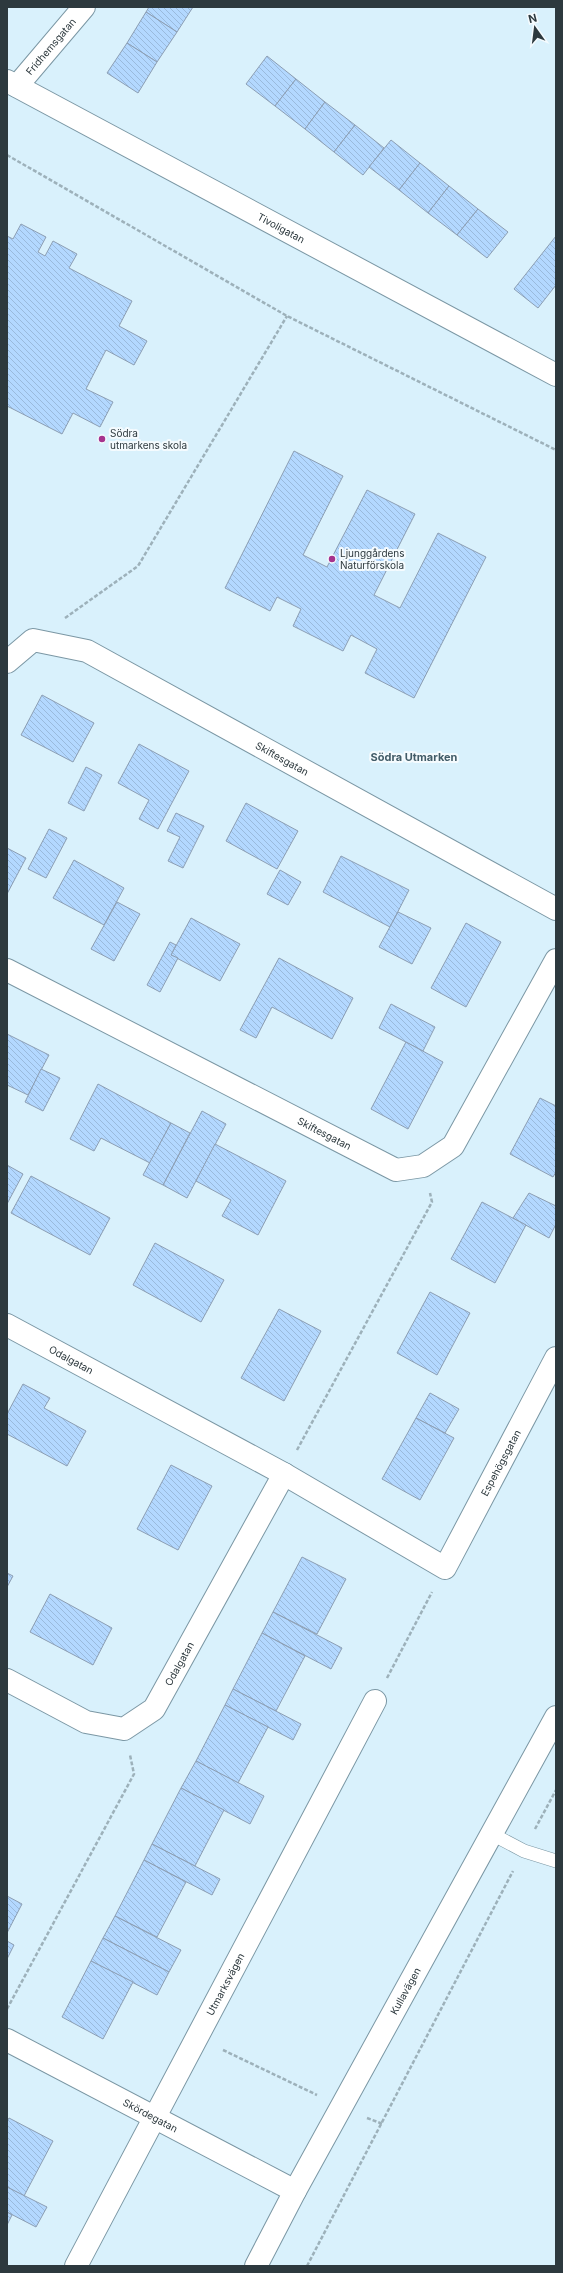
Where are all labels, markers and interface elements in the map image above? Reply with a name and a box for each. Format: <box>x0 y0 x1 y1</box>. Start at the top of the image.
north arrow <box>515 8 555 48</box>
text: N <box>527 10 538 26</box>
street label: Fridhemsgatan <box>23 16 78 77</box>
street label: Tivoligatan <box>255 210 307 245</box>
place label: Södra utmarkens skola <box>110 427 187 451</box>
marker: Södra utmarkens skola <box>97 434 107 444</box>
place label: Ljunggårdens Naturförskola <box>340 547 405 571</box>
marker: Ljunggårdens Naturförskola <box>327 554 337 564</box>
street label: Skiftesgatan <box>254 739 311 778</box>
district label: Södra Utmarken <box>371 750 458 764</box>
street label: Skiftesgatan <box>296 1114 353 1152</box>
street label: Odalgatan <box>47 1343 96 1376</box>
street label: Espehögsgatan <box>478 1428 523 1498</box>
street label: Odalgatan <box>162 1639 196 1688</box>
street label: Utmarksvägen <box>204 1951 247 2017</box>
street label: Kullavägen <box>387 1965 423 2016</box>
street label: Skördegatan <box>121 2096 180 2134</box>

